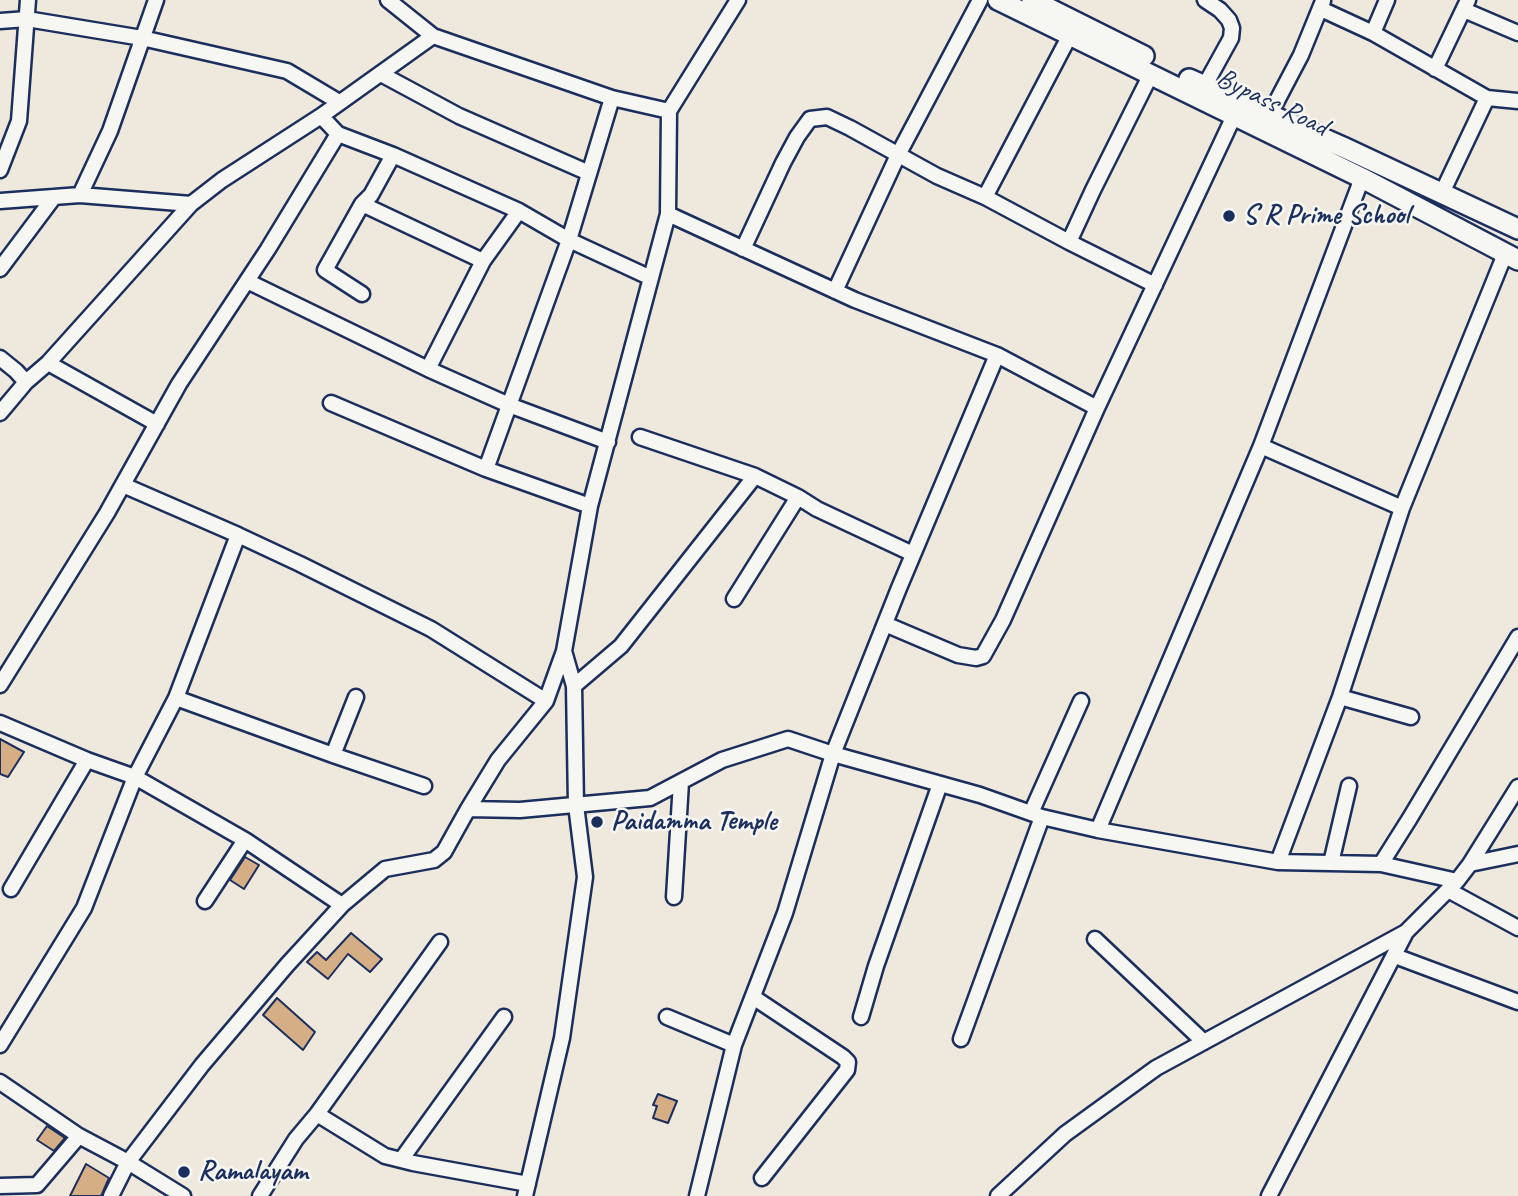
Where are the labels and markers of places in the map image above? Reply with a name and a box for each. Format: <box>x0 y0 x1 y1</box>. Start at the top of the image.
place label: S R Prime School <box>1243 199 1409 233</box>
marker: S R Prime School <box>1221 208 1237 224</box>
place label: Paidamma Temple <box>611 805 777 839</box>
marker: Paidamma Temple <box>589 814 605 830</box>
place label: Ramalayam <box>198 1155 308 1189</box>
marker: Ramalayam <box>176 1164 192 1180</box>

